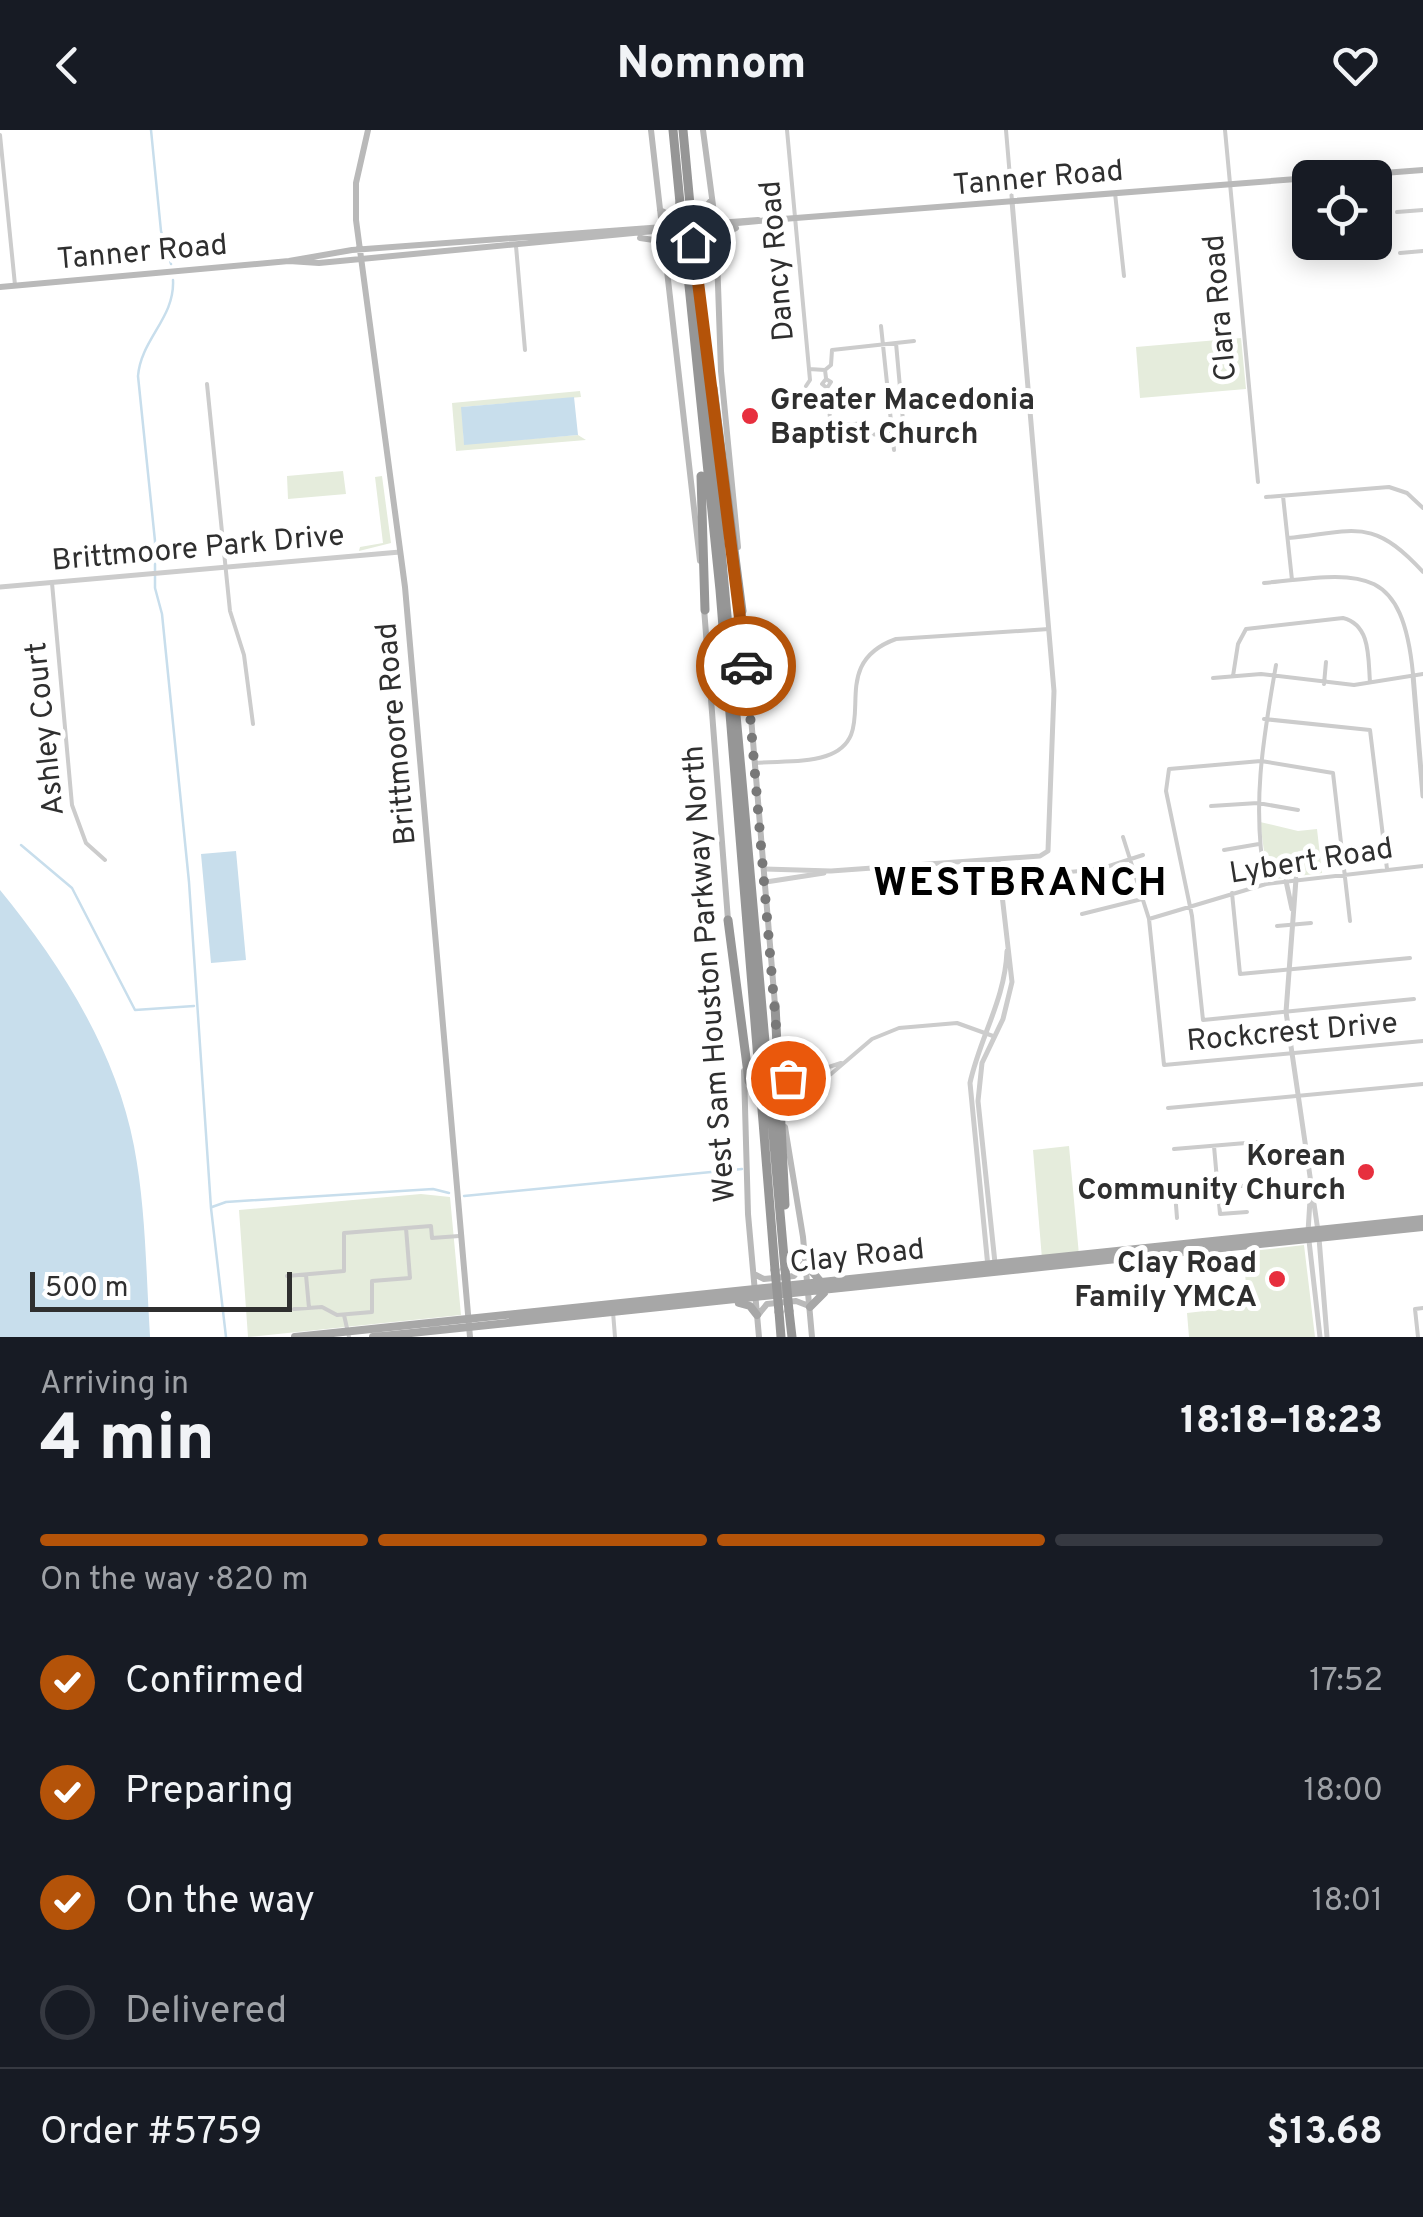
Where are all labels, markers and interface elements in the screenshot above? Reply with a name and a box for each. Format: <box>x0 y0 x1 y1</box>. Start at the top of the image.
text: Nomnom <box>617 37 806 94</box>
icon: back <box>40 38 95 93</box>
icon: heart <box>1328 38 1383 93</box>
street label: Tanner Road <box>951 154 1125 205</box>
map controls <box>1292 160 1392 260</box>
button: locate <box>1292 160 1392 260</box>
street label: Dancy Road <box>753 179 804 343</box>
pin <box>651 200 736 285</box>
icon: home <box>666 215 721 270</box>
street label: Tanner Road <box>55 228 229 279</box>
street label: Clara Road <box>1197 233 1246 383</box>
place label: Greater Macedonia Baptist Church <box>770 383 1035 454</box>
marker: Greater Macedonia Baptist Church <box>739 405 761 427</box>
street label: Brittmoore Park Drive <box>50 518 346 581</box>
courier <box>696 616 796 716</box>
street label: Brittmoore Road <box>369 621 426 847</box>
icon: car <box>719 639 774 694</box>
street label: Ashley Court <box>19 640 74 817</box>
street label: West Sam Houston Parkway North <box>676 744 745 1204</box>
street label: Lybert Road <box>1227 831 1396 894</box>
district label: WESTBRANCH <box>873 860 1169 910</box>
street label: Rockcrest Drive <box>1185 1006 1399 1061</box>
pin <box>746 1036 831 1121</box>
icon: bag <box>761 1051 816 1106</box>
place label: Korean Community Church <box>1077 1139 1346 1210</box>
marker: Korean Community Church <box>1355 1161 1377 1183</box>
street label: Clay Road <box>788 1232 927 1283</box>
place label: Clay Road Family YMCA <box>1074 1246 1257 1317</box>
scale bar <box>30 1267 292 1312</box>
marker: Clay Road Family YMCA <box>1266 1268 1288 1290</box>
text: 500 m <box>45 1271 128 1307</box>
text: Arriving in <box>40 1365 189 1405</box>
text: 18:18–18:23 <box>1180 1398 1383 1447</box>
text: 4 min <box>40 1401 215 1483</box>
text: On the way · 820 m <box>40 1561 309 1601</box>
icon: check <box>40 1655 95 1710</box>
text: Confirmed <box>125 1658 304 1707</box>
text: 17:52 <box>1309 1662 1383 1702</box>
icon: check <box>40 1765 95 1820</box>
text: Preparing <box>125 1768 294 1817</box>
text: 18:00 <box>1303 1772 1383 1812</box>
icon: check <box>40 1875 95 1930</box>
text: On the way <box>125 1878 315 1927</box>
text: 18:01 <box>1312 1882 1383 1922</box>
text: Delivered <box>125 1988 287 2037</box>
text: Order #5759 <box>40 2109 263 2158</box>
text: $13.68 <box>1266 2109 1383 2158</box>

